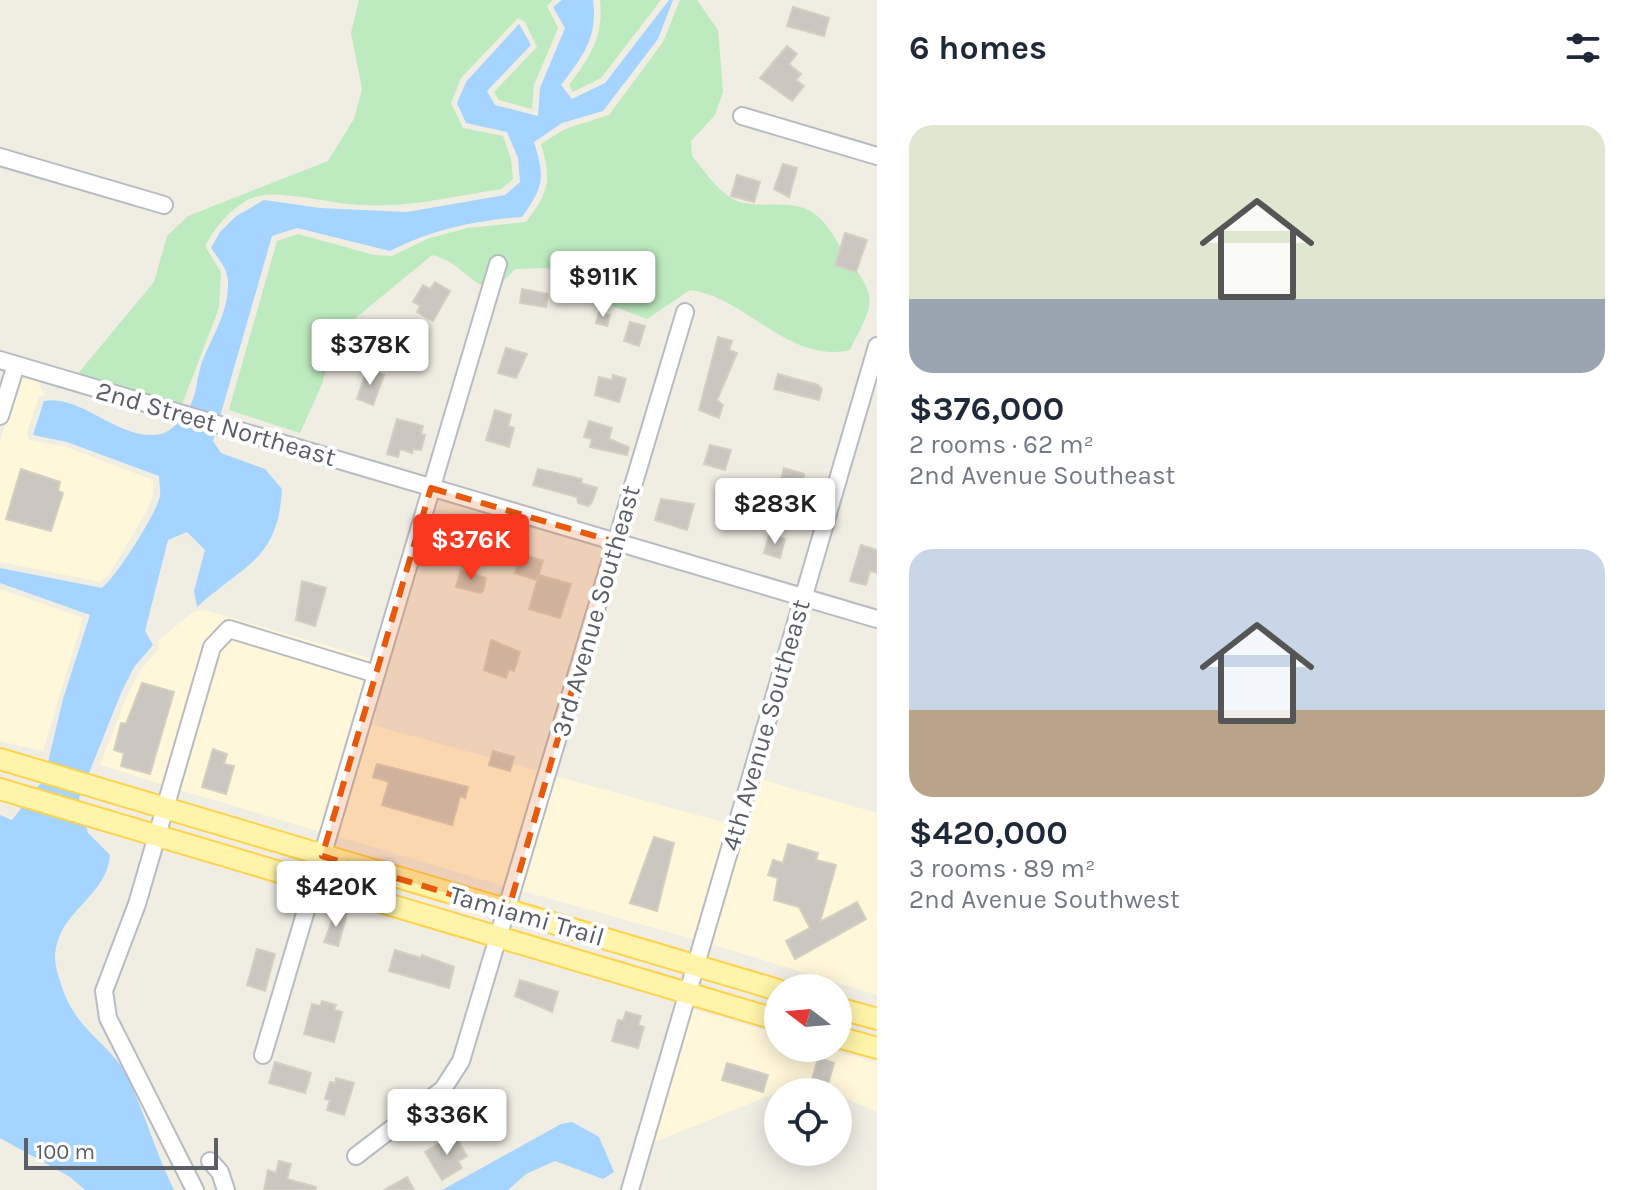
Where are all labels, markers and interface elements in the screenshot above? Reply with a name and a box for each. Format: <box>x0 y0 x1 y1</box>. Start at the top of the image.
icon: filters <box>1561 26 1605 70</box>
text: 6 homes <box>909 28 1047 68</box>
icon: home <box>1185 177 1329 321</box>
pin: $911K <box>547 251 659 319</box>
text: $911K <box>568 261 638 292</box>
pin: $378K <box>314 319 426 387</box>
text: $378K <box>330 329 410 360</box>
street label: 2nd Street Northeast <box>93 375 340 473</box>
text: $376,000 <box>909 389 1064 429</box>
text: 2 rooms · 62 m² <box>909 429 1094 460</box>
text: 2nd Avenue Southeast <box>909 460 1175 491</box>
pin: $283K <box>719 478 831 546</box>
street label: 3rd Avenue Southeast <box>545 481 647 740</box>
text: $283K <box>733 488 817 519</box>
pin: $376K <box>415 514 527 582</box>
text: $376K <box>431 524 511 555</box>
street label: 4th Avenue Southeast <box>715 595 817 854</box>
icon: home <box>1185 601 1329 745</box>
text: $420,000 <box>909 813 1068 853</box>
text: 3 rooms · 89 m² <box>909 853 1095 884</box>
pin: $420K <box>280 861 392 929</box>
text: $420K <box>295 871 377 902</box>
street label: Tamiami Trail <box>446 879 608 953</box>
text: 2nd Avenue Southwest <box>909 884 1180 915</box>
north arrow <box>764 974 852 1062</box>
map controls <box>764 974 852 1166</box>
button: locate <box>764 1078 852 1166</box>
pin: $336K <box>391 1089 503 1157</box>
text: $336K <box>405 1099 489 1130</box>
scale bar <box>24 1134 218 1170</box>
text: 100 m <box>36 1139 95 1165</box>

